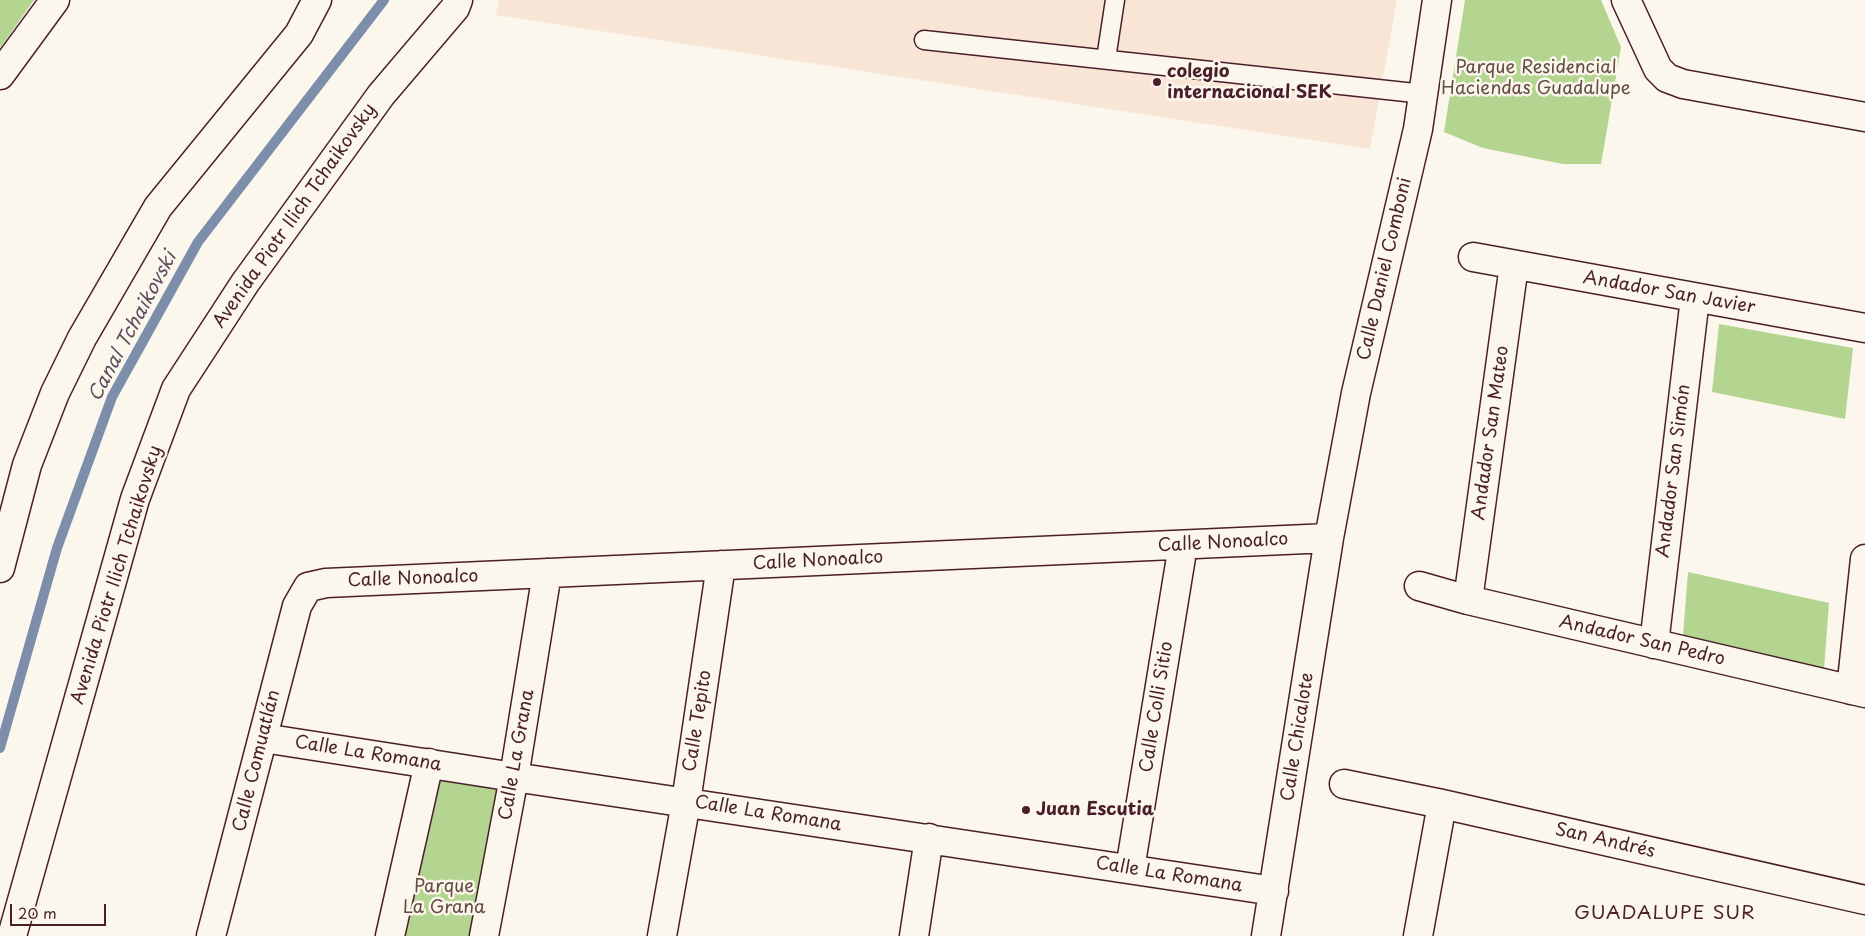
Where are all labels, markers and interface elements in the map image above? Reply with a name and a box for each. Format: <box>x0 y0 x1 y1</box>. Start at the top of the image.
park label: Parque Residencial Haciendas Guadalupe <box>1441 57 1631 100</box>
place label: colegio internacional SEK <box>1167 61 1332 104</box>
marker: colegio internacional SEK <box>1151 76 1163 88</box>
street label: Avenida Piotr Ilich Tchaikovsky <box>209 100 381 332</box>
street label: Calle Daniel Comboni <box>1353 175 1417 363</box>
water label: Canal Tchaikovski <box>84 248 182 406</box>
street label: Andador San Javier <box>1581 267 1757 319</box>
street label: Andador San Mateo <box>1468 345 1514 521</box>
street label: Andador San Simón <box>1653 383 1695 559</box>
street label: Avenida Piotr Ilich Tchaikovsky <box>67 443 167 707</box>
street label: Calle Nonoalco <box>1157 529 1289 557</box>
street label: Calle Nonoalco <box>752 547 884 575</box>
street label: Calle Nonoalco <box>347 566 479 592</box>
street label: Andador San Pedro <box>1557 611 1727 671</box>
street label: Calle Colli Sitio <box>1136 640 1178 774</box>
street label: Calle Tepito <box>679 669 717 773</box>
street label: Calle Chicalote <box>1277 671 1319 803</box>
street label: Calle Comuatlán <box>229 688 285 834</box>
street label: Calle La Grana <box>495 688 539 822</box>
street label: Calle La Romana <box>293 732 443 776</box>
street label: Calle La Romana <box>693 792 843 836</box>
place label: Juan Escutia <box>1036 799 1154 821</box>
marker: Juan Escutia <box>1020 804 1032 816</box>
street label: San Andrés <box>1553 819 1657 863</box>
street label: Calle La Romana <box>1094 853 1244 897</box>
park label: Parque La Grana <box>403 876 485 919</box>
scale bar <box>12 894 109 926</box>
text: 20 m <box>18 901 57 924</box>
district label: GUADALUPE SUR <box>1574 903 1756 925</box>

